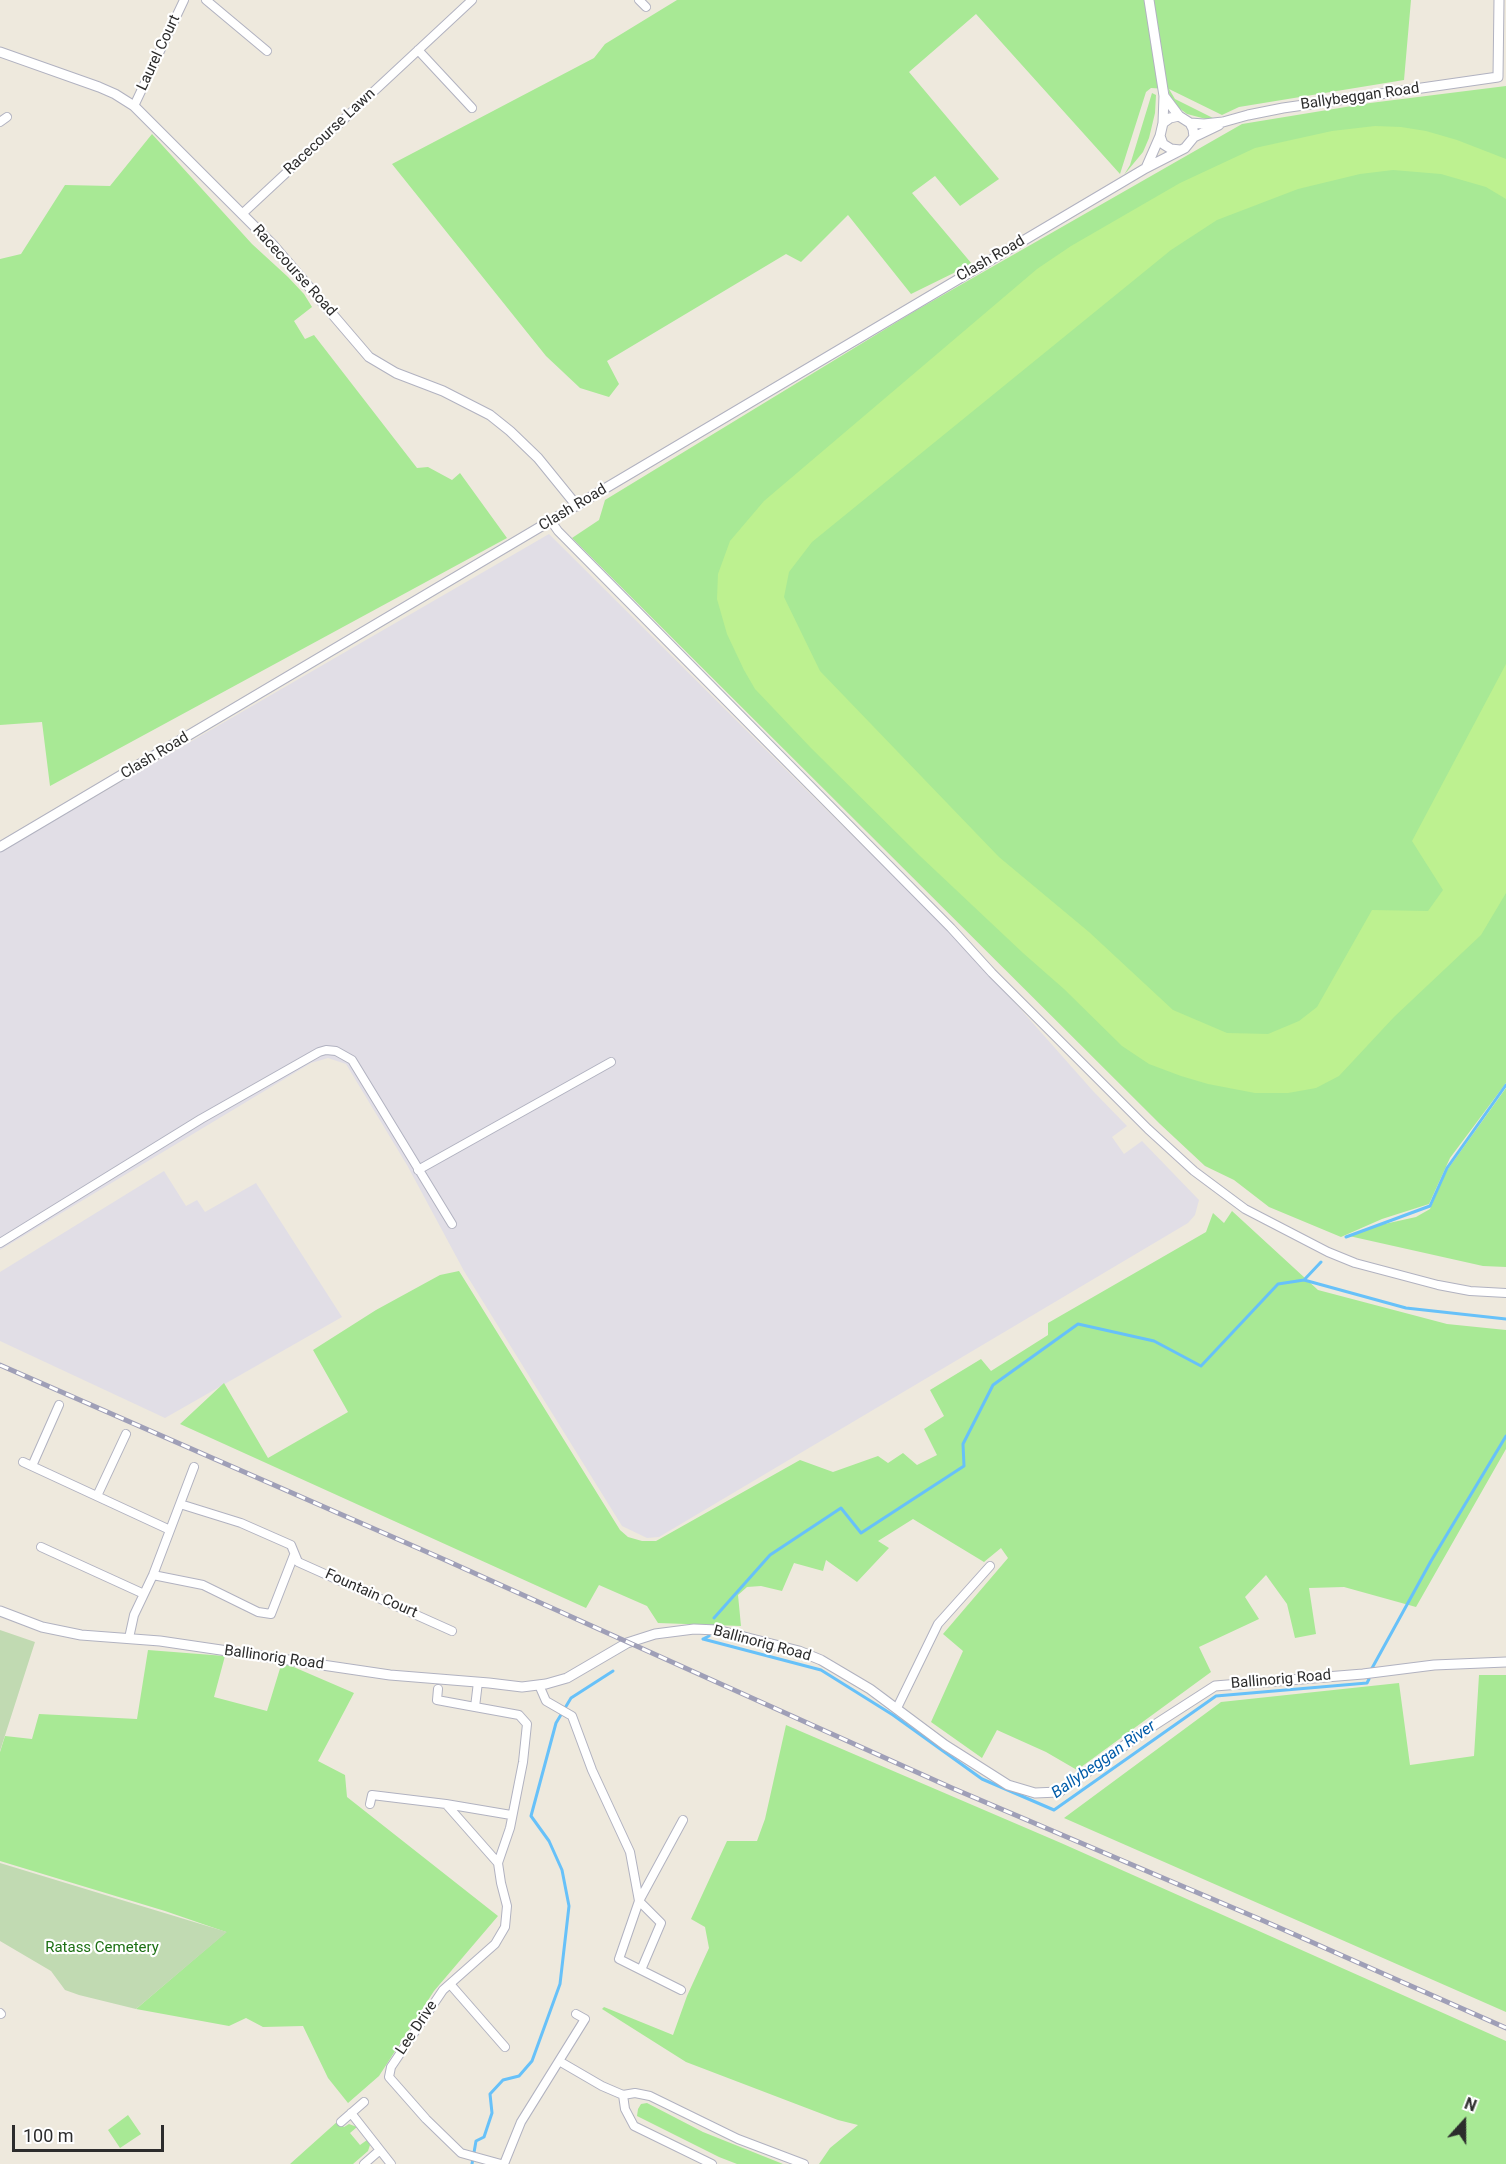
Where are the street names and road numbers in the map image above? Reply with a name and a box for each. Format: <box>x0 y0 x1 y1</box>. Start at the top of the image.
street label: Laurel Court <box>134 12 184 94</box>
street label: Ballybeggan Road <box>1299 80 1421 114</box>
street label: Racecourse Lawn <box>281 85 379 179</box>
street label: Racecourse Road <box>248 222 340 320</box>
street label: Clash Road <box>954 232 1028 286</box>
street label: Clash Road <box>536 481 610 535</box>
street label: Clash Road <box>118 729 192 783</box>
street label: Fountain Court <box>322 1566 420 1622</box>
street label: Ballinorig Road <box>711 1622 813 1666</box>
street label: Ballinorig Road <box>223 1642 325 1674</box>
street label: Ballinorig Road <box>1230 1667 1332 1693</box>
street label: Lee Drive <box>392 1998 442 2058</box>

